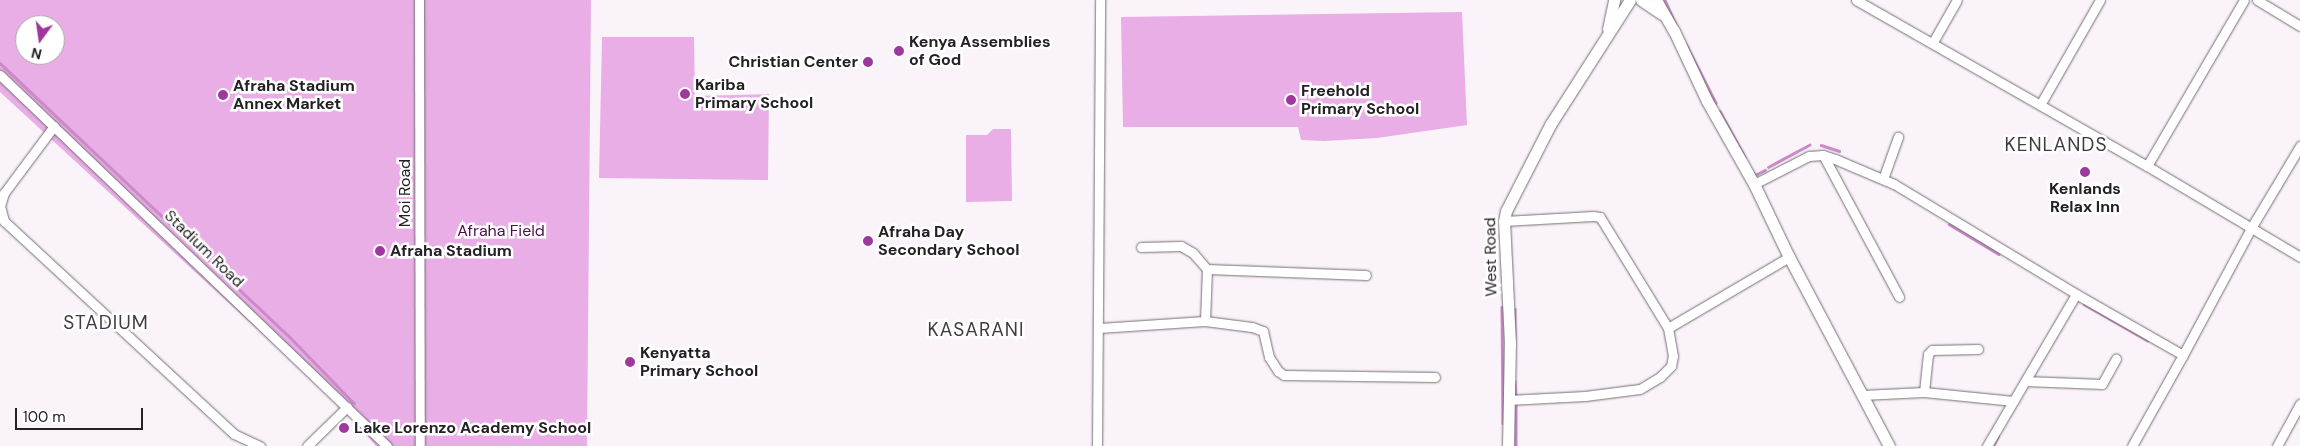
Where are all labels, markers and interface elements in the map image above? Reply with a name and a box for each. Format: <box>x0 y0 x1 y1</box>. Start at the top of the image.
north arrow <box>15 15 65 65</box>
place label: Kenya Assemblies of God <box>909 32 1050 70</box>
text: N <box>29 44 44 64</box>
marker: Kenya Assemblies of God <box>893 45 905 57</box>
place label: Christian Center <box>729 52 858 72</box>
marker: Christian Center <box>862 56 874 68</box>
place label: Kariba Primary School <box>695 75 813 113</box>
place label: Afraha Stadium Annex Market <box>233 76 355 114</box>
place label: Freehold Primary School <box>1301 81 1419 119</box>
marker: Kariba Primary School <box>679 88 691 100</box>
marker: Afraha Stadium Annex Market <box>217 89 229 101</box>
marker: Freehold Primary School <box>1285 94 1297 106</box>
district label: KENLANDS <box>2004 134 2108 156</box>
street label: Moi Road <box>395 159 415 227</box>
marker: Kenlands Relax Inn <box>2079 166 2091 178</box>
place label: Kenlands Relax Inn <box>2049 179 2121 217</box>
street label: Stadium Road <box>160 206 248 292</box>
street label: West Road <box>1481 217 1501 297</box>
park label: Afraha Field <box>457 221 545 241</box>
place label: Afraha Day Secondary School <box>878 222 1020 260</box>
marker: Afraha Day Secondary School <box>862 235 874 247</box>
place label: Afraha Stadium <box>390 241 512 261</box>
marker: Afraha Stadium <box>374 245 386 257</box>
district label: STADIUM <box>62 312 150 334</box>
district label: KASARANI <box>927 319 1025 341</box>
place label: Kenyatta Primary School <box>640 343 758 381</box>
marker: Kenyatta Primary School <box>624 356 636 368</box>
scale bar <box>18 398 145 430</box>
text: 100 m <box>23 407 66 427</box>
place label: Lake Lorenzo Academy School <box>354 418 591 438</box>
marker: Lake Lorenzo Academy School <box>338 422 350 434</box>

